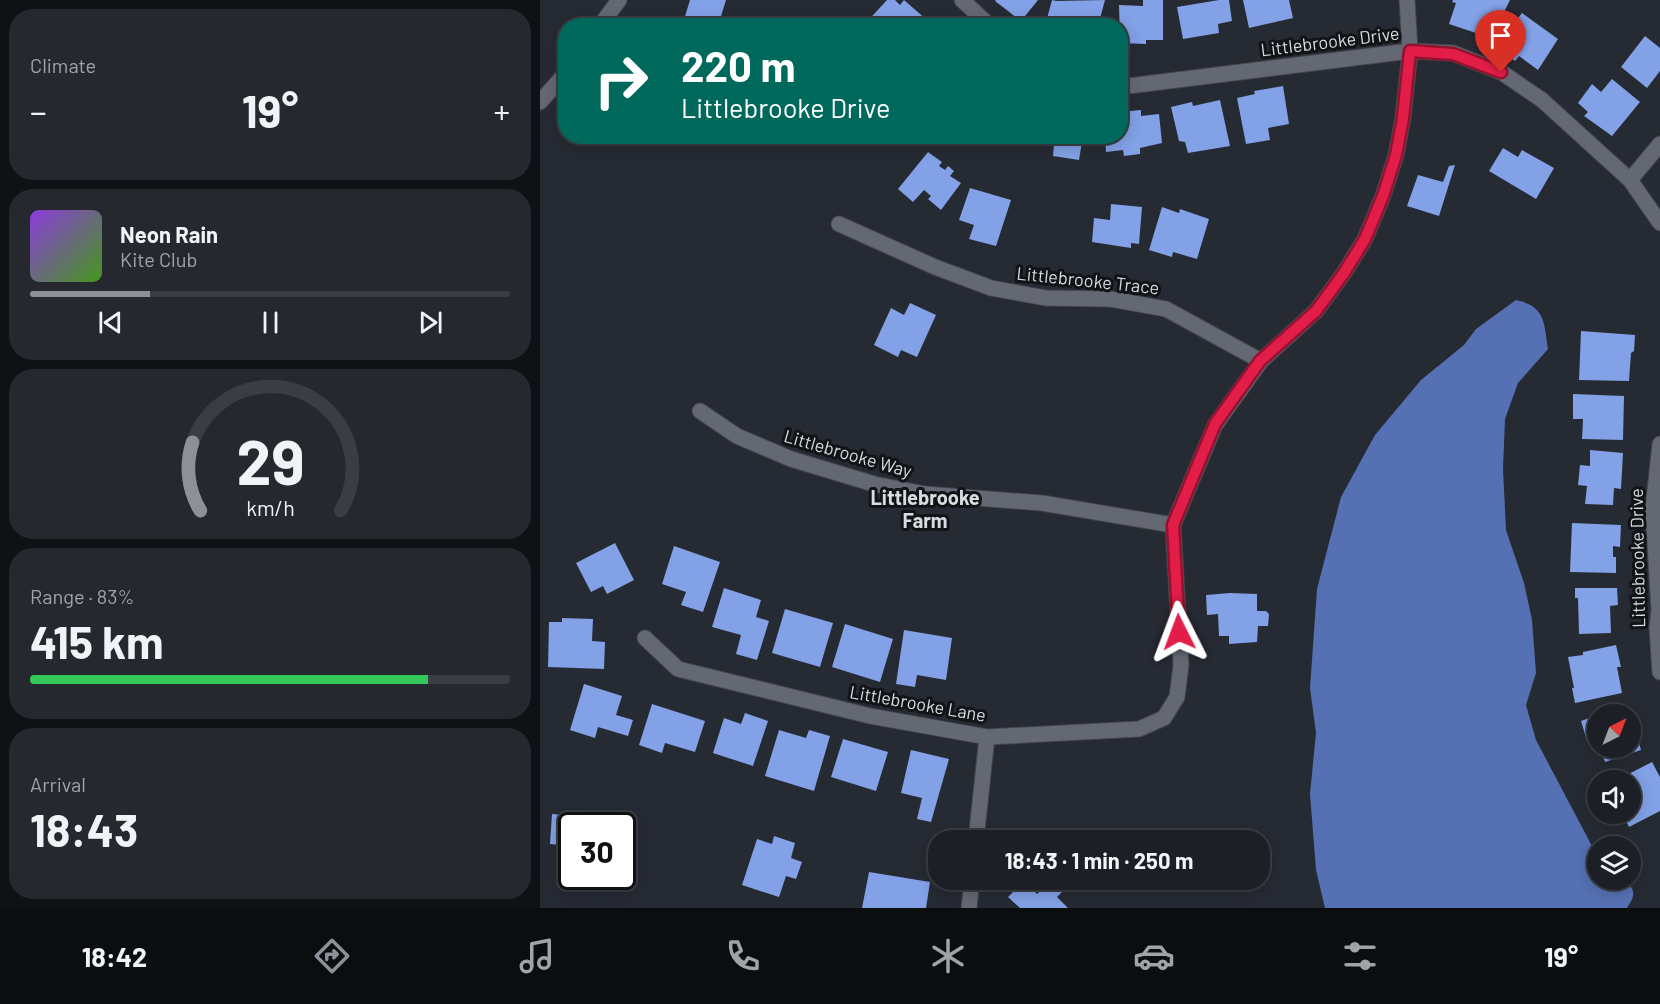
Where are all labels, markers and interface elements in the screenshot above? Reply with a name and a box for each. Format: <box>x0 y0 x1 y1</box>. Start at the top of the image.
pin <box>1475 10 1526 72</box>
icon: arrive <box>1484 19 1517 52</box>
street label: Littlebrooke Drive <box>1259 22 1401 60</box>
text: 220 m <box>681 40 795 90</box>
icon: right <box>582 42 660 120</box>
text: Climate <box>30 53 96 77</box>
text: 19° <box>242 83 298 137</box>
text: − <box>30 91 47 131</box>
text: + <box>494 91 510 131</box>
text: Littlebrooke Drive <box>681 91 890 123</box>
text: Neon Rain <box>120 221 218 247</box>
text: Kite Club <box>120 247 197 271</box>
street label: Littlebrooke Trace <box>1016 262 1160 298</box>
icon: previous <box>94 306 127 339</box>
icon: pause <box>254 306 287 339</box>
icon: next <box>414 306 447 339</box>
text: 29 <box>236 423 304 497</box>
street label: Littlebrooke Way <box>782 424 914 482</box>
district label: Littlebrooke Farm <box>870 485 980 532</box>
street label: Littlebrooke Drive <box>1625 488 1649 628</box>
text: km/h <box>246 495 294 520</box>
text: Range · 83% <box>30 584 134 608</box>
position arrow <box>1147 600 1211 664</box>
text: 415 km <box>30 614 164 668</box>
street label: Littlebrooke Lane <box>848 680 988 726</box>
north arrow <box>1587 704 1641 758</box>
map controls <box>1587 704 1641 890</box>
button: sound <box>1587 770 1641 824</box>
text: Arrival <box>30 772 86 796</box>
text: 18:43 <box>30 802 138 856</box>
speed limit sign: 30 <box>558 812 636 890</box>
button: layers <box>1587 836 1641 890</box>
text: 18:43 · 1 min · 250 m <box>1005 847 1193 873</box>
icon: directions <box>311 935 353 977</box>
icon: music <box>516 935 558 977</box>
icon: phone <box>722 935 764 977</box>
icon: climate <box>927 935 969 977</box>
icon: car <box>1133 935 1175 977</box>
icon: filters <box>1339 935 1381 977</box>
text: 18:42 <box>82 940 147 972</box>
text: 19° <box>1544 940 1578 972</box>

